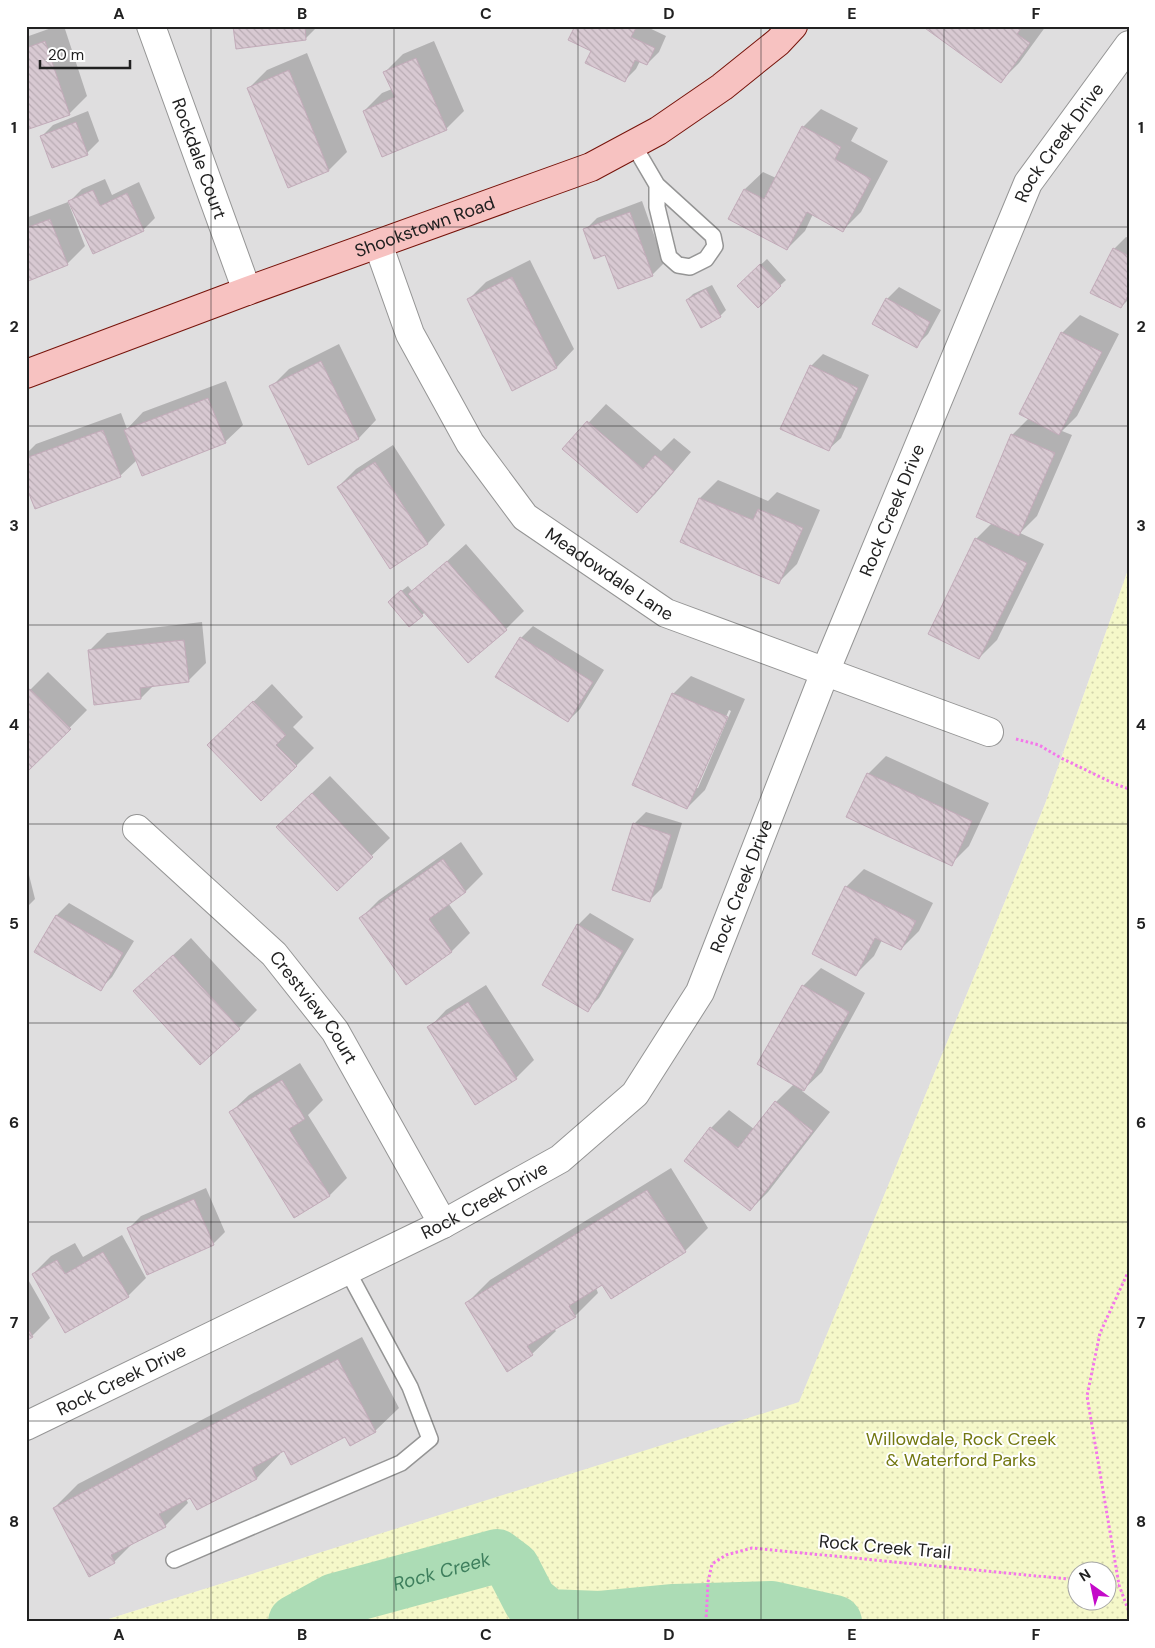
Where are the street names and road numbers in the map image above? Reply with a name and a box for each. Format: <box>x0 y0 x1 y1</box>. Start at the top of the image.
street label: Rock Creek Drive <box>1009 78 1109 206</box>
street label: Rockdale Court <box>166 95 232 223</box>
street label: Shookstown Road <box>351 191 498 263</box>
street label: Rock Creek Drive <box>854 440 930 580</box>
street label: Meadowdale Lane <box>540 522 676 626</box>
street label: Rock Creek Drive <box>704 816 778 956</box>
street label: Crestview Court <box>264 946 363 1068</box>
street label: Rock Creek Drive <box>417 1156 552 1245</box>
street label: Rock Creek Drive <box>53 1338 190 1421</box>
street label: Rock Creek Trail <box>818 1529 952 1565</box>

